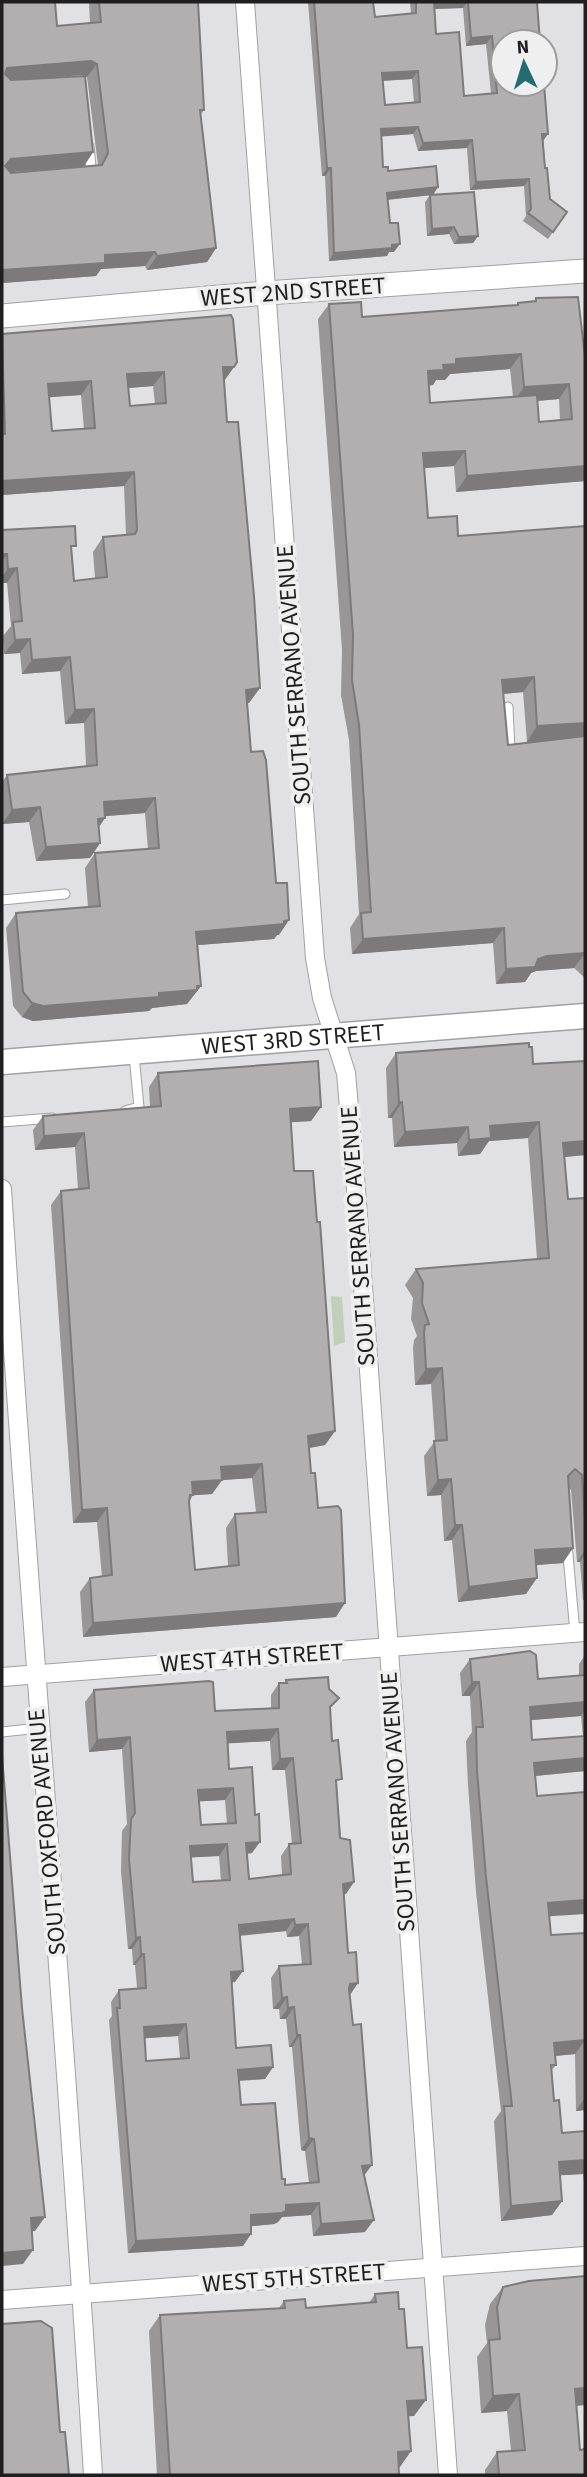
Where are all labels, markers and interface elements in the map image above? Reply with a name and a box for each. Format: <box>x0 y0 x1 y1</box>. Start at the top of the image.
north arrow <box>489 28 559 98</box>
text: N <box>516 34 530 61</box>
street label: WEST 2ND STREET <box>199 268 387 316</box>
street label: SOUTH SERRANO AVENUE <box>267 544 321 806</box>
street label: WEST 3RD STREET <box>200 1014 386 1064</box>
street label: SOUTH SERRANO AVENUE <box>331 1105 385 1367</box>
street label: WEST 4TH STREET <box>159 1634 345 1682</box>
street label: SOUTH SERRANO AVENUE <box>371 1671 425 1933</box>
street label: SOUTH OXFORD AVENUE <box>19 1707 75 1957</box>
street label: WEST 5TH STREET <box>201 2254 387 2302</box>

